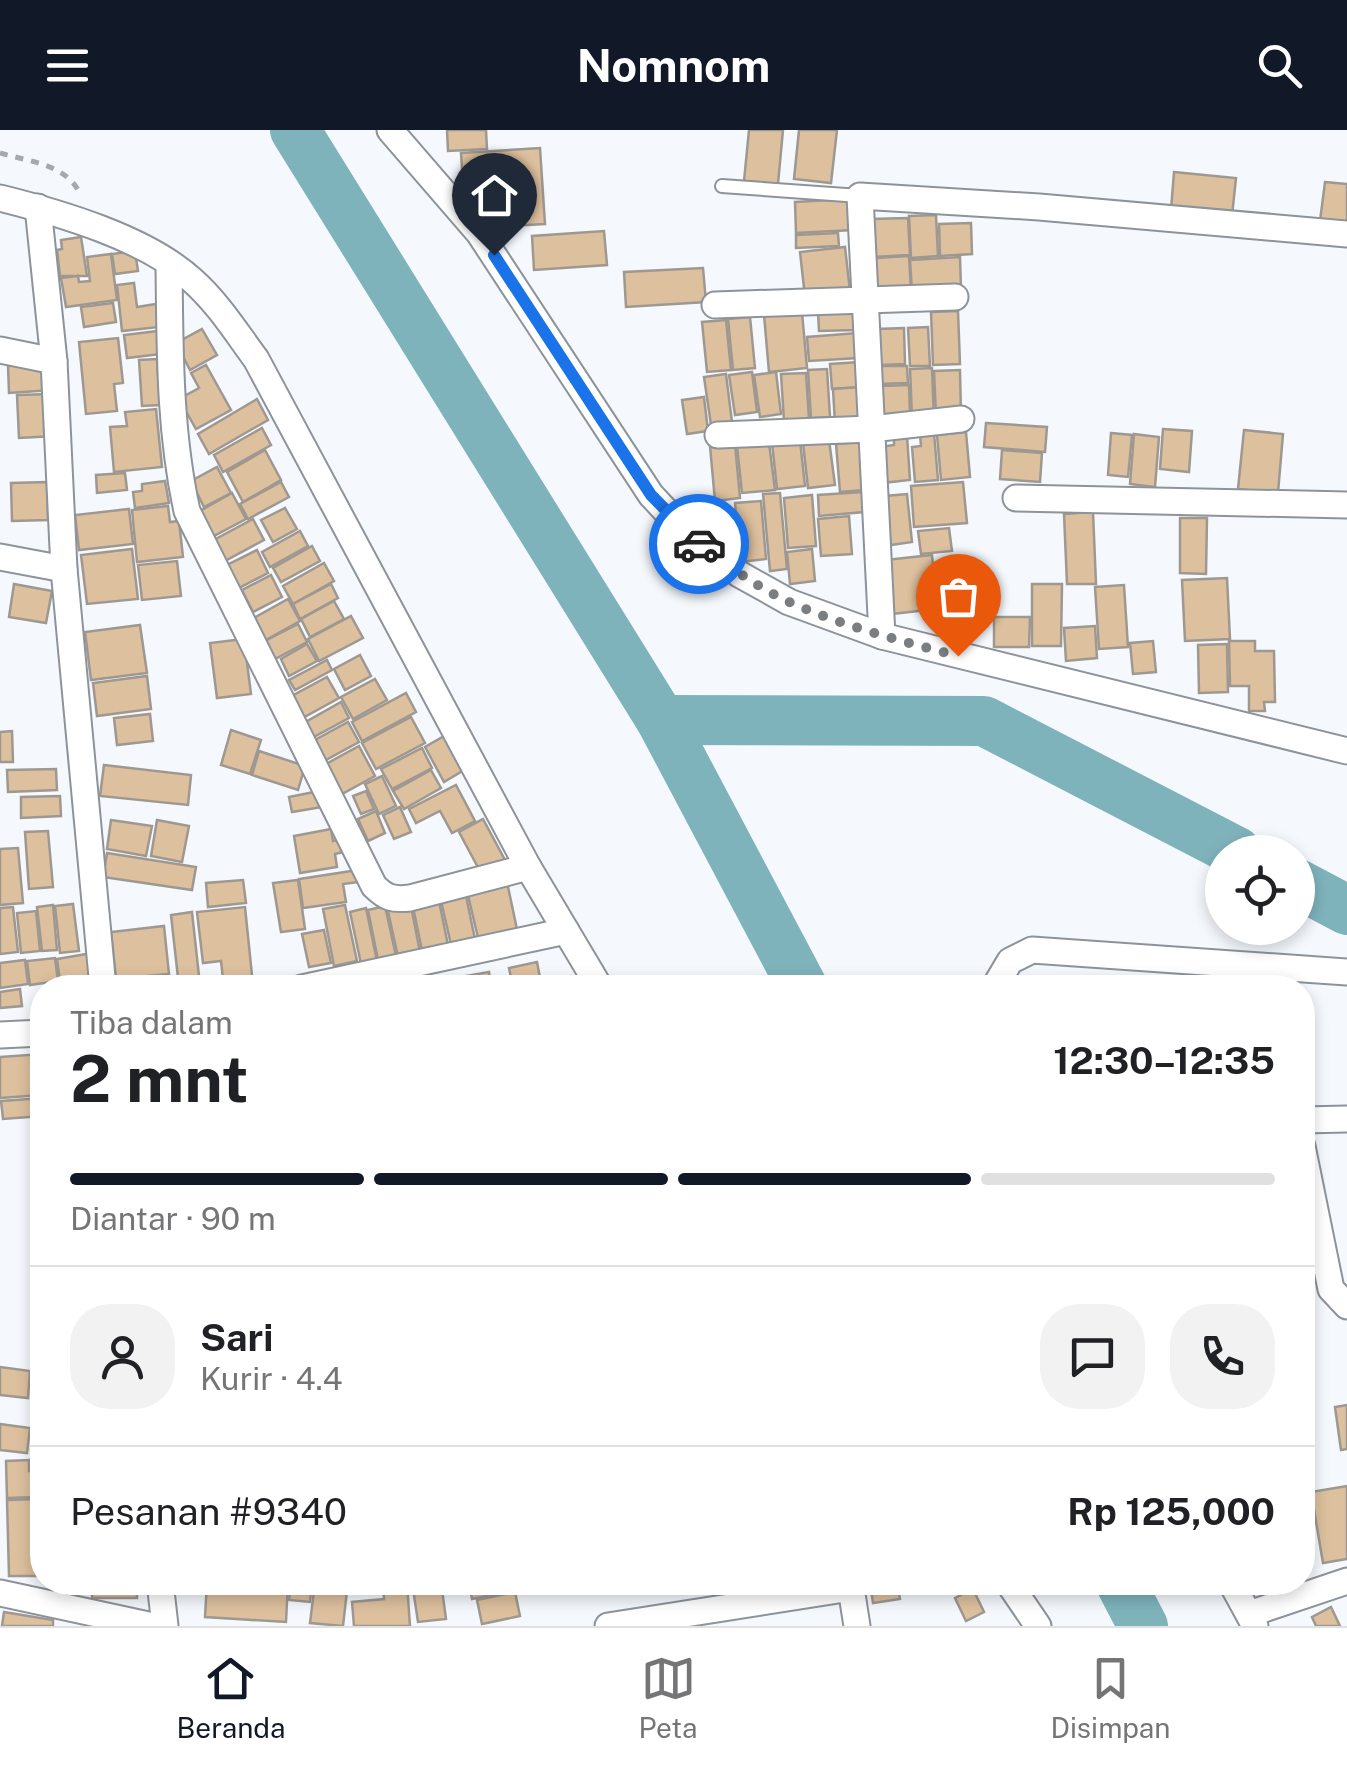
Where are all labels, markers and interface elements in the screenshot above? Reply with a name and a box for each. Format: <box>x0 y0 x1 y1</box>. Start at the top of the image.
icon: menu <box>40 38 95 93</box>
icon: search <box>1252 38 1307 93</box>
text: Nomnom <box>577 39 770 92</box>
pin <box>452 153 537 256</box>
icon: home <box>467 168 522 223</box>
courier <box>649 494 749 594</box>
icon: car <box>672 517 727 572</box>
pin <box>916 554 1001 657</box>
icon: bag <box>931 569 986 624</box>
map controls <box>1205 835 1315 945</box>
button: locate <box>1205 835 1315 945</box>
text: Tiba dalam <box>70 1004 233 1041</box>
text: 12:30–12:35 <box>1053 1038 1275 1083</box>
text: 2 mnt <box>70 1040 249 1117</box>
text: Diantar · 90 m <box>70 1200 276 1237</box>
button: person <box>70 1304 175 1409</box>
button: chat <box>1040 1304 1145 1409</box>
button: phone <box>1170 1304 1275 1409</box>
text: Sari <box>200 1315 273 1360</box>
text: Kurir · 4.4 <box>200 1360 343 1397</box>
text: Pesanan #9340 <box>70 1489 347 1534</box>
text: Rp 125,000 <box>1067 1489 1275 1534</box>
tab: Beranda <box>176 1651 285 1744</box>
tab: Peta <box>638 1651 698 1744</box>
tab: Disimpan <box>1051 1651 1171 1744</box>

